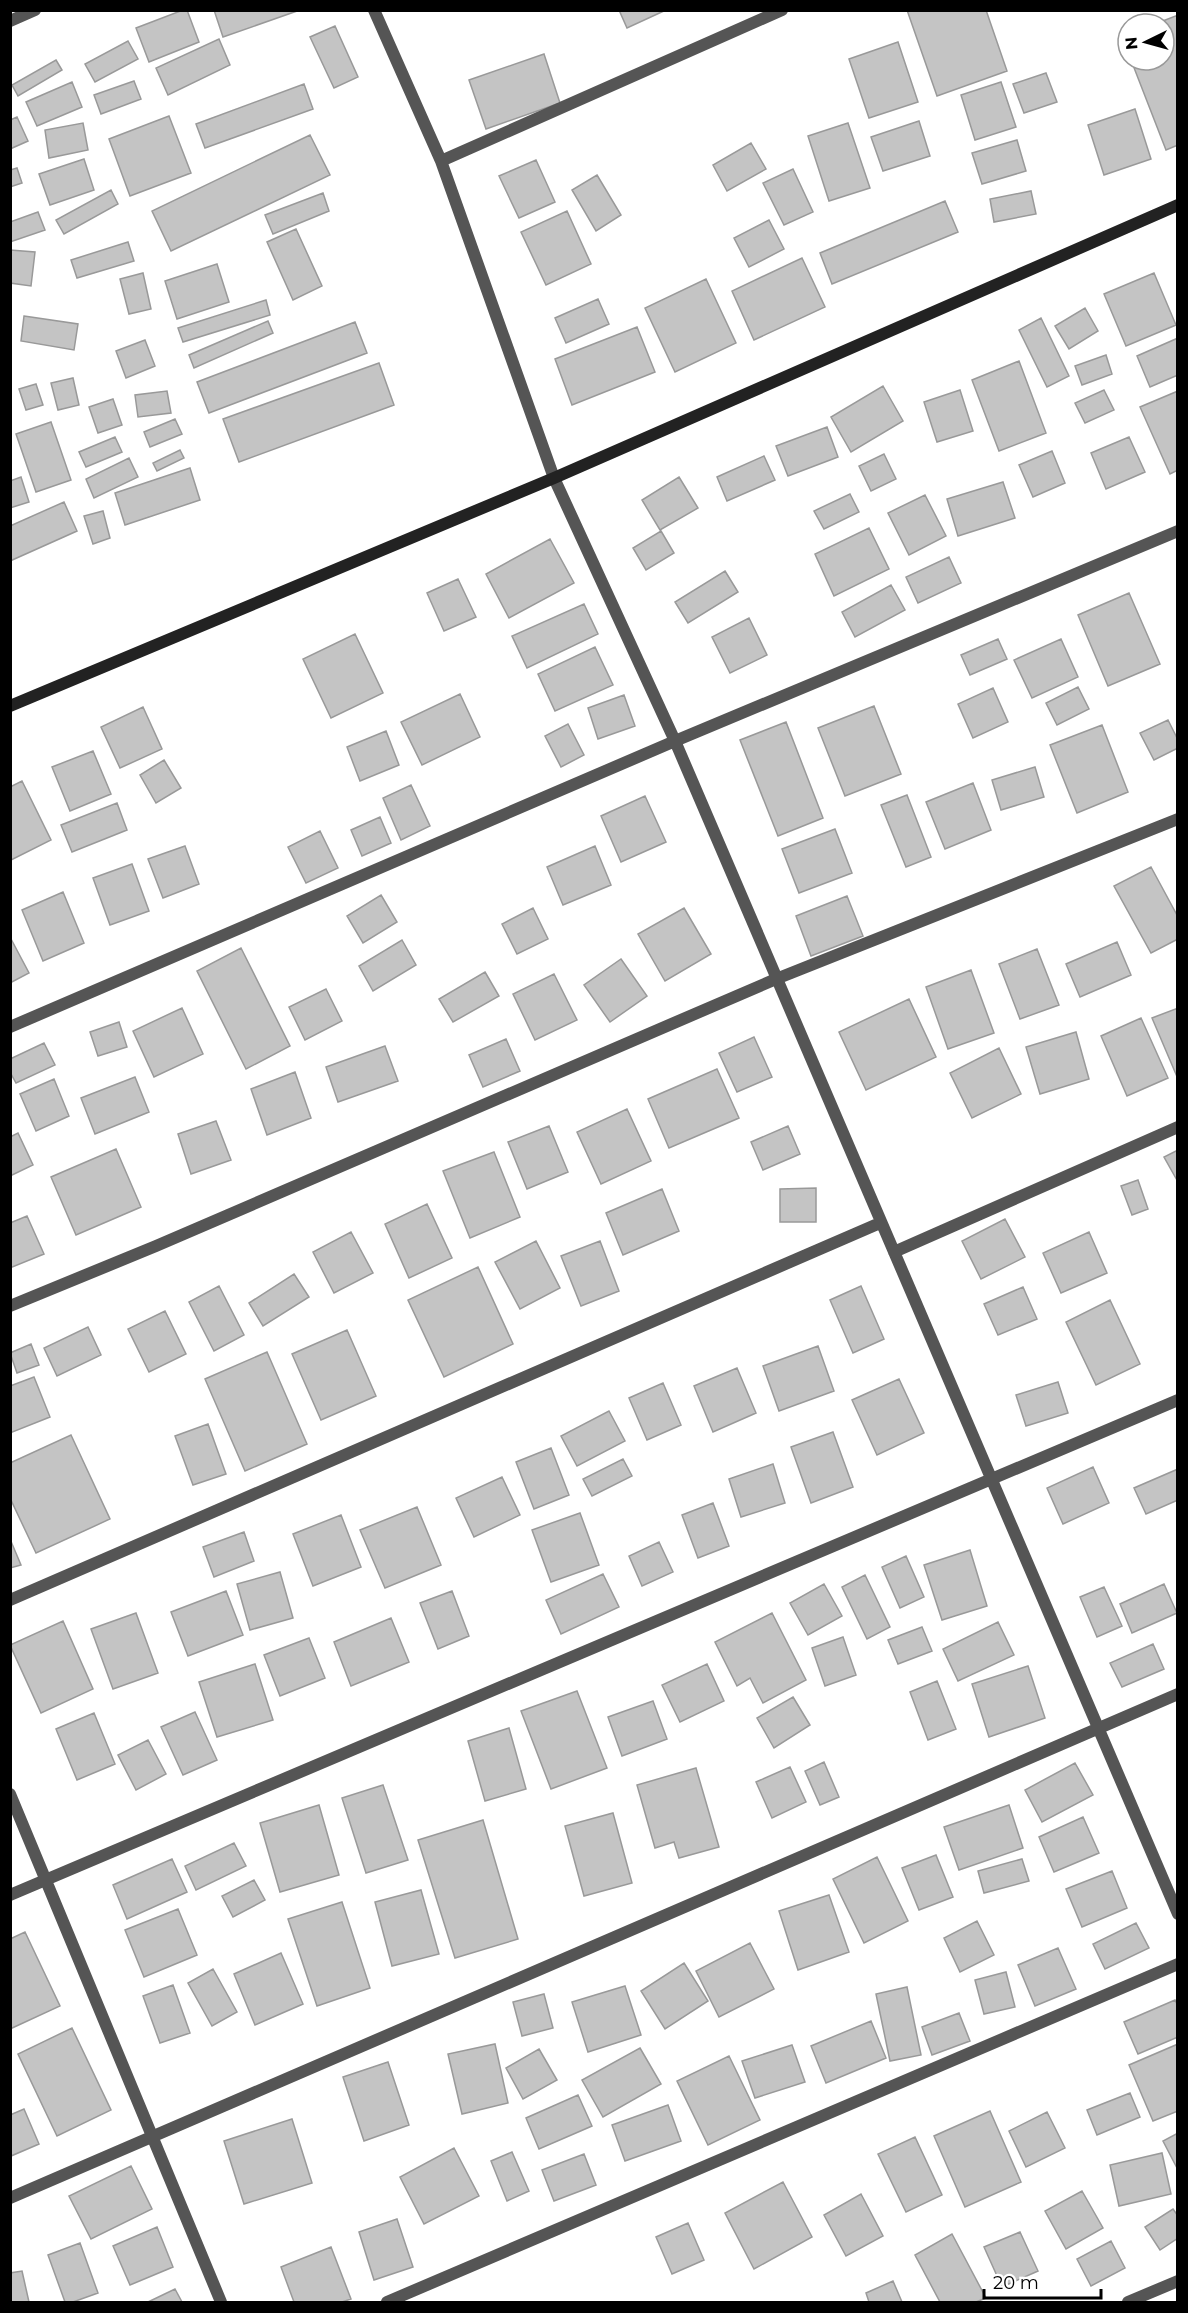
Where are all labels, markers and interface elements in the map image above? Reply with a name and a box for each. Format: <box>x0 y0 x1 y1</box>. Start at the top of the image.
north arrow <box>1116 12 1176 72</box>
text: N <box>1122 36 1142 51</box>
scale bar <box>984 2262 1101 2300</box>
text: 20 m <box>993 2272 1039 2294</box>

